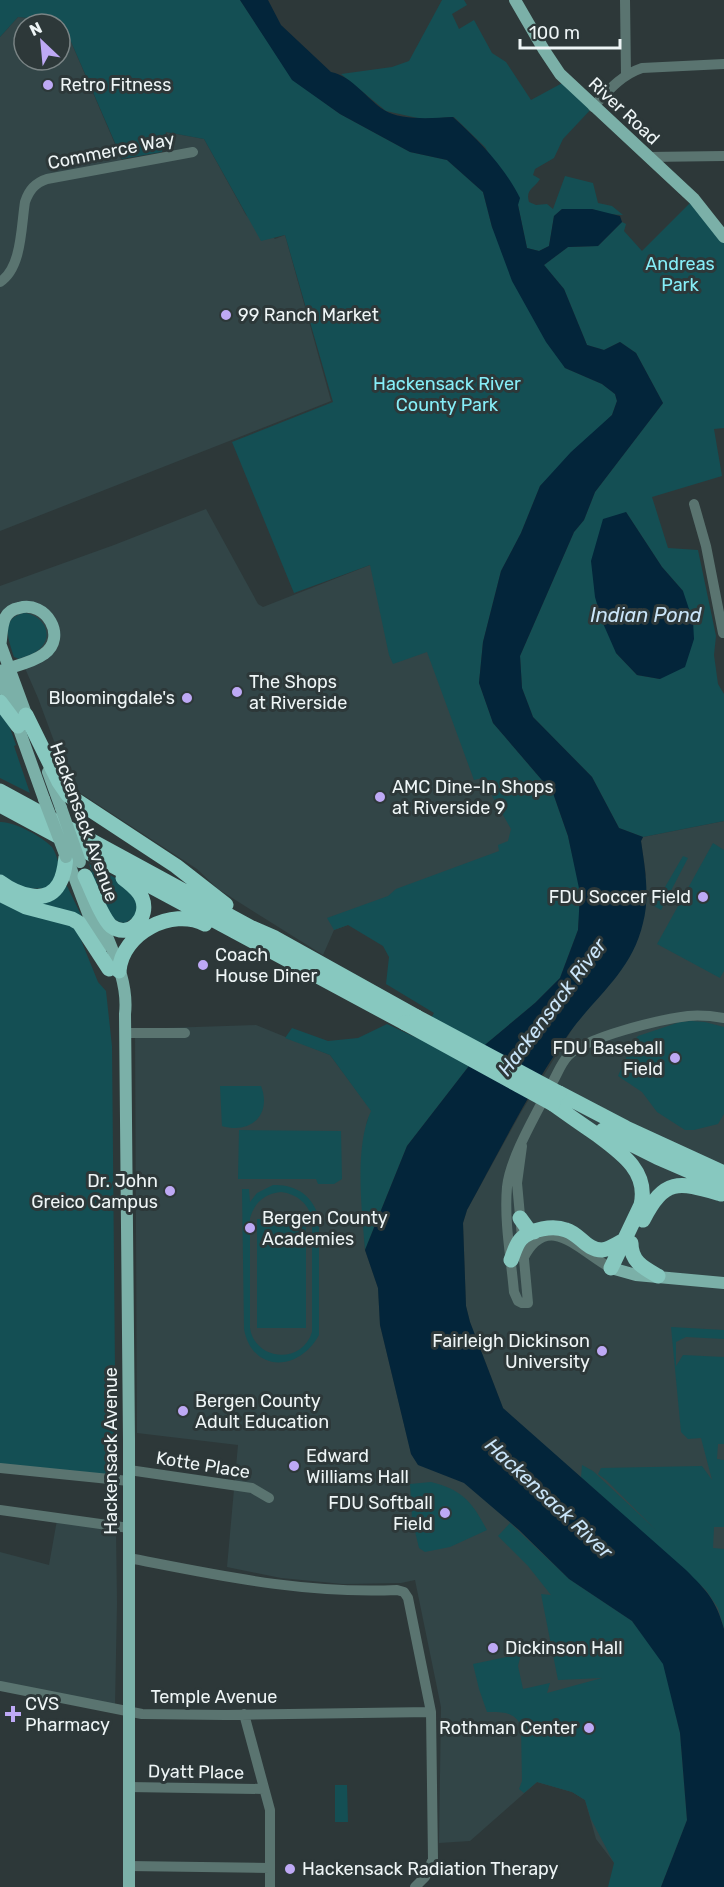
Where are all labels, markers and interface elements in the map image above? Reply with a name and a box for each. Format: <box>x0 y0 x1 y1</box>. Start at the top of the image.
north arrow <box>12 12 72 72</box>
scale bar <box>520 12 620 50</box>
text: N <box>26 18 45 40</box>
text: 100 m <box>529 22 580 44</box>
street label: River Road <box>584 72 664 150</box>
place label: Retro Fitness <box>60 74 171 96</box>
marker: Retro Fitness <box>41 78 55 92</box>
street label: Commerce Way <box>46 128 176 174</box>
park label: Andreas Park <box>645 253 715 296</box>
place label: 99 Ranch Market <box>238 304 379 326</box>
marker: 99 Ranch Market <box>219 308 233 322</box>
park label: Hackensack River County Park <box>373 373 521 416</box>
water label: Indian Pond <box>590 603 703 627</box>
place label: The Shops at Riverside <box>249 671 347 714</box>
marker: The Shops at Riverside <box>230 685 244 699</box>
place label: Bloomingdale's <box>49 687 175 709</box>
marker: Bloomingdale's <box>180 691 194 705</box>
street label: Hackensack Avenue <box>45 739 123 905</box>
place label: AMC Dine-In Shops at Riverside 9 <box>392 776 554 819</box>
marker: AMC Dine-In Shops at Riverside 9 <box>373 790 387 804</box>
place label: FDU Soccer Field <box>549 886 691 908</box>
marker: FDU Soccer Field <box>696 890 710 904</box>
water label: Hackensack River <box>493 933 612 1080</box>
place label: Coach House Diner <box>215 944 317 987</box>
marker: Coach House Diner <box>196 958 210 972</box>
place label: FDU Baseball Field <box>552 1037 663 1080</box>
marker: FDU Baseball Field <box>668 1051 682 1065</box>
place label: Dr. John Greico Campus <box>31 1170 158 1213</box>
marker: Dr. John Greico Campus <box>163 1184 177 1198</box>
place label: Bergen County Academies <box>262 1207 388 1250</box>
marker: Bergen County Academies <box>243 1221 257 1235</box>
place label: Fairleigh Dickinson University <box>432 1330 590 1373</box>
marker: Fairleigh Dickinson University <box>595 1344 609 1358</box>
street label: Hackensack Avenue <box>100 1367 122 1535</box>
place label: Bergen County Adult Education <box>195 1390 329 1433</box>
marker: Bergen County Adult Education <box>176 1404 190 1418</box>
water label: Hackensack River <box>480 1433 619 1564</box>
place label: Edward Williams Hall <box>306 1445 409 1488</box>
street label: Kotte Place <box>154 1447 252 1483</box>
marker: Edward Williams Hall <box>287 1459 301 1473</box>
place label: FDU Softball Field <box>328 1492 433 1535</box>
marker: FDU Softball Field <box>438 1506 452 1520</box>
place label: Dickinson Hall <box>505 1637 623 1659</box>
marker: Dickinson Hall <box>486 1641 500 1655</box>
street label: Temple Avenue <box>151 1686 277 1708</box>
place label: CVS Pharmacy <box>25 1693 110 1736</box>
marker: CVS Pharmacy <box>6 1707 20 1721</box>
place label: Rothman Center <box>439 1717 577 1739</box>
marker: Rothman Center <box>582 1721 596 1735</box>
street label: Dyatt Place <box>148 1760 244 1784</box>
place label: Hackensack Radiation Therapy <box>302 1858 558 1880</box>
marker: Hackensack Radiation Therapy <box>283 1862 297 1876</box>

